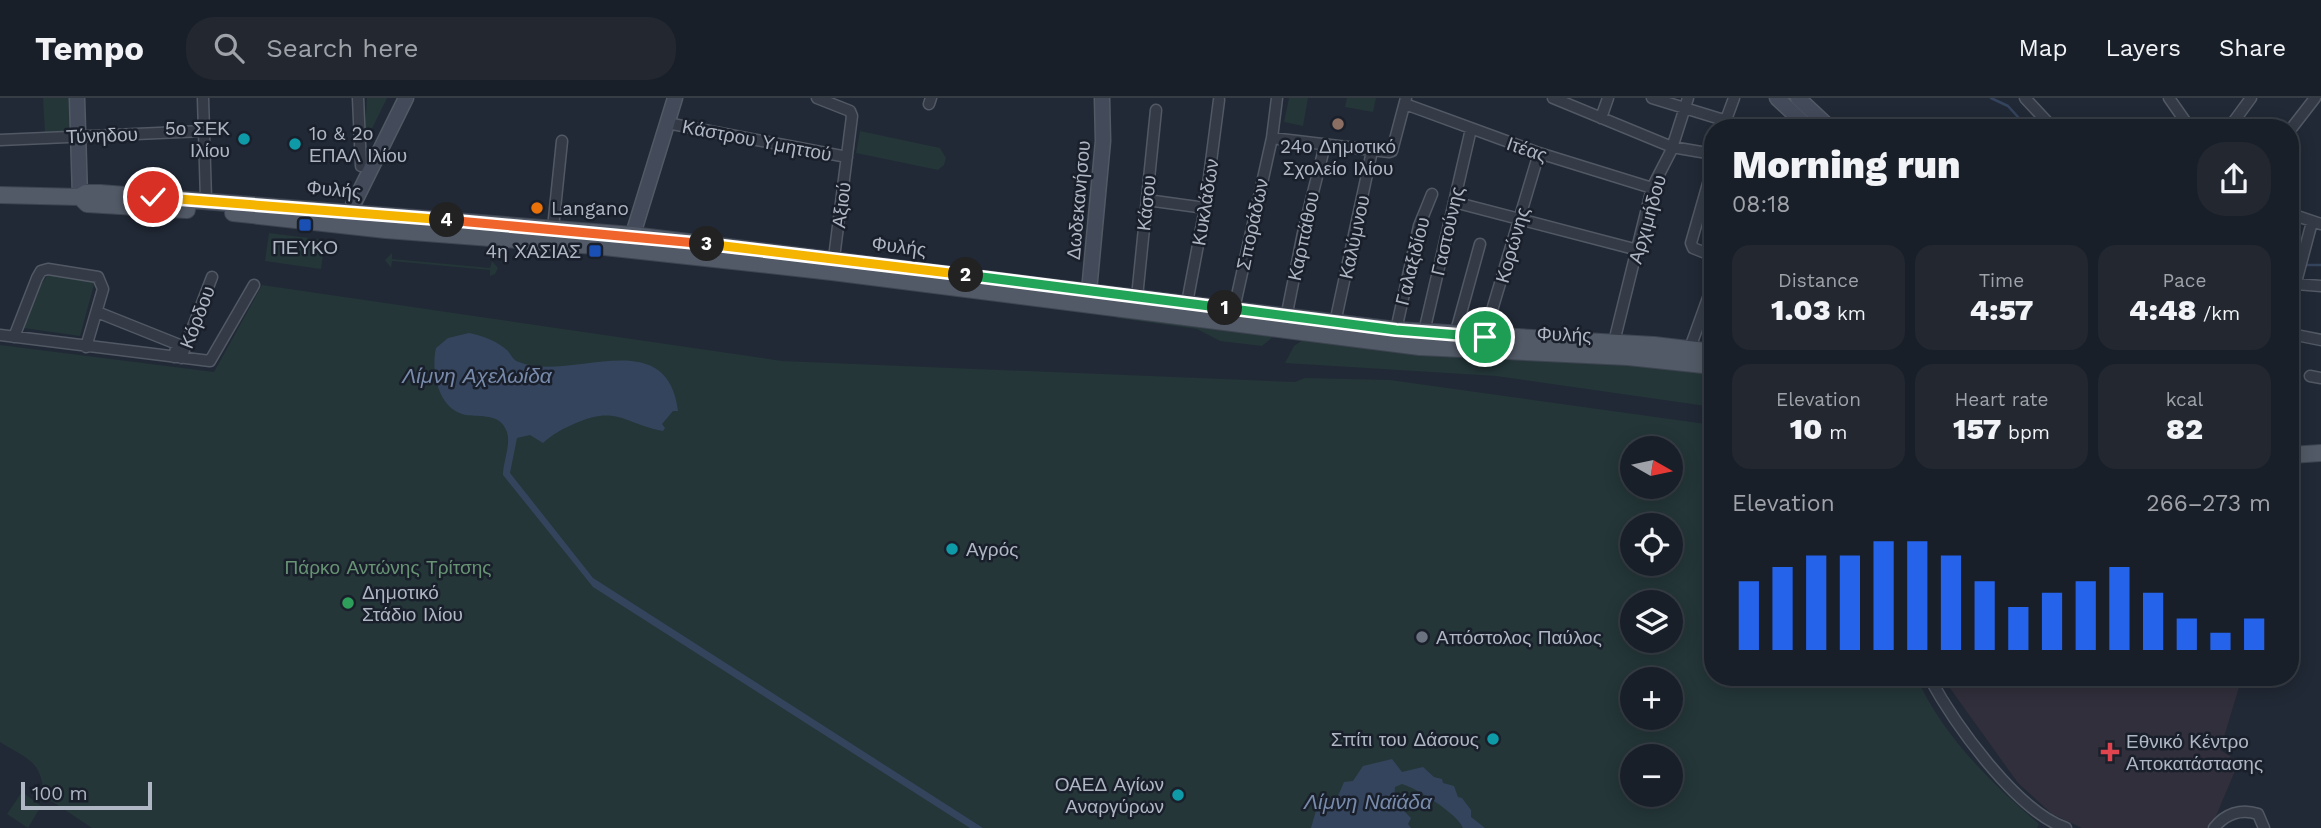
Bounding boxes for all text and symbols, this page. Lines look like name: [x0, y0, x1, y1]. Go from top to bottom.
search box: [186, 17, 676, 80]
text: Tempo: [35, 29, 144, 68]
icon: search: [210, 29, 248, 67]
text: Search here: [266, 33, 419, 63]
text: Map: [2019, 34, 2067, 62]
text: Layers: [2105, 34, 2181, 62]
text: Share: [2219, 34, 2286, 62]
street label: Κάστρου Υμηττού: [680, 115, 834, 166]
marker: 24ο Δημοτικό Σχολείο Ιλίου: [1330, 116, 1346, 132]
place label: 5ο ΣΕΚ Ιλίου: [165, 117, 230, 162]
place label: 1ο & 2ο ΕΠΑΛ Ιλίου: [309, 122, 407, 167]
street label: Τύνηδου: [66, 123, 138, 148]
marker: 5ο ΣΕΚ Ιλίου: [236, 131, 252, 147]
street label: Ιτέας: [1504, 132, 1550, 167]
place label: 24ο Δημοτικό Σχολείο Ιλίου: [1280, 135, 1396, 180]
marker: 1ο & 2ο ΕΠΑΛ Ιλίου: [287, 136, 303, 152]
street label: Δωδεκανήσου: [1062, 139, 1095, 261]
button: share: [2197, 142, 2271, 216]
text: Morning run: [1732, 143, 1961, 187]
street label: Κυκλάδων: [1187, 157, 1224, 247]
pin: [123, 167, 183, 227]
street label: Αρχιμήδου: [1624, 172, 1671, 266]
street label: Κάσου: [1132, 174, 1161, 232]
street label: Φυλής: [306, 176, 362, 203]
street label: Σποράδων: [1232, 176, 1273, 272]
icon: check: [134, 178, 172, 216]
street label: Αξιού: [827, 181, 856, 229]
street label: Γαστούνης: [1426, 184, 1469, 278]
street label: Καρπάθου: [1283, 189, 1324, 283]
text: 08:18: [1732, 191, 1790, 218]
street label: Καλύμνου: [1334, 193, 1375, 281]
place label: Langano: [551, 197, 629, 220]
marker: Langano: [529, 200, 545, 216]
pin: 4: [430, 202, 464, 238]
street label: Κορώνης: [1491, 205, 1534, 286]
text: 4: [440, 208, 453, 231]
street label: Γαλαξιδίου: [1390, 215, 1435, 308]
marker: ΠΕΥΚΟ: [297, 217, 313, 233]
pin: 3: [690, 226, 724, 262]
text: 3: [701, 232, 712, 255]
street label: Φυλής: [870, 232, 928, 261]
place label: ΠΕΥΚΟ: [272, 236, 338, 259]
place label: 4η ΧΑΣΙΑΣ: [486, 240, 581, 263]
marker: 4η ΧΑΣΙΑΣ: [587, 243, 603, 259]
pin: 2: [948, 258, 984, 292]
text: 2: [960, 263, 971, 286]
text: Distance: [1778, 269, 1859, 292]
text: Time: [1979, 269, 2024, 292]
text: Pace: [2163, 269, 2206, 292]
street label: Κόρδου: [175, 283, 220, 352]
pin: 1: [1208, 290, 1242, 326]
text: 1.03: [1771, 292, 1831, 327]
text: 4:57: [1970, 292, 2033, 327]
text: 4:48: [2129, 292, 2196, 327]
text: 1: [1220, 296, 1229, 319]
text: km: [1831, 302, 1866, 325]
text: /km: [2196, 302, 2240, 325]
pin: [1455, 307, 1515, 367]
icon: arrive: [1466, 318, 1504, 356]
street label: Φυλής: [1536, 322, 1592, 347]
water label: Λίμνη Αχελωίδα: [401, 363, 553, 388]
text: Elevation: [1776, 388, 1861, 411]
text: Heart rate: [1955, 388, 2048, 411]
text: kcal: [2166, 388, 2203, 411]
text: 10: [1790, 411, 1823, 446]
text: 157: [1953, 411, 2001, 446]
text: 82: [2166, 411, 2203, 446]
text: m: [1823, 421, 1847, 444]
text: bpm: [2001, 421, 2050, 444]
north arrow: [1620, 436, 1684, 499]
map controls: [1620, 436, 1683, 807]
text: Elevation: [1732, 490, 1835, 517]
text: 266–273 m: [2146, 490, 2271, 517]
button: locate: [1620, 513, 1683, 576]
place label: Αγρός: [966, 538, 1018, 561]
marker: Αγρός: [944, 541, 960, 557]
park label: Πάρκο Αντώνης Τρίτσης: [285, 556, 491, 579]
place label: Δημοτικό Στάδιο Ιλίου: [362, 581, 463, 626]
button: layers: [1620, 590, 1683, 653]
marker: Δημοτικό Στάδιο Ιλίου: [340, 595, 356, 611]
place label: Απόστολος Παύλος: [1436, 626, 1602, 649]
marker: Απόστολος Παύλος: [1414, 629, 1430, 645]
button: +: [1620, 667, 1683, 730]
place label: Σπίτι του Δάσους: [1331, 728, 1479, 751]
place label: Εθνικό Κέντρο Αποκατάστασης: [2126, 730, 2263, 775]
marker: Σπίτι του Δάσους: [1485, 731, 1501, 747]
marker: Εθνικό Κέντρο Αποκατάστασης: [2100, 742, 2120, 762]
button: −: [1620, 744, 1683, 807]
place label: ΟΑΕΔ Αγίων Αναργύρων: [1055, 773, 1164, 818]
scale bar: [21, 779, 152, 811]
text: 100 m: [32, 782, 88, 805]
marker: ΟΑΕΔ Αγίων Αναργύρων: [1170, 787, 1186, 803]
water label: Λίμνη Ναϊάδα: [1303, 789, 1433, 814]

